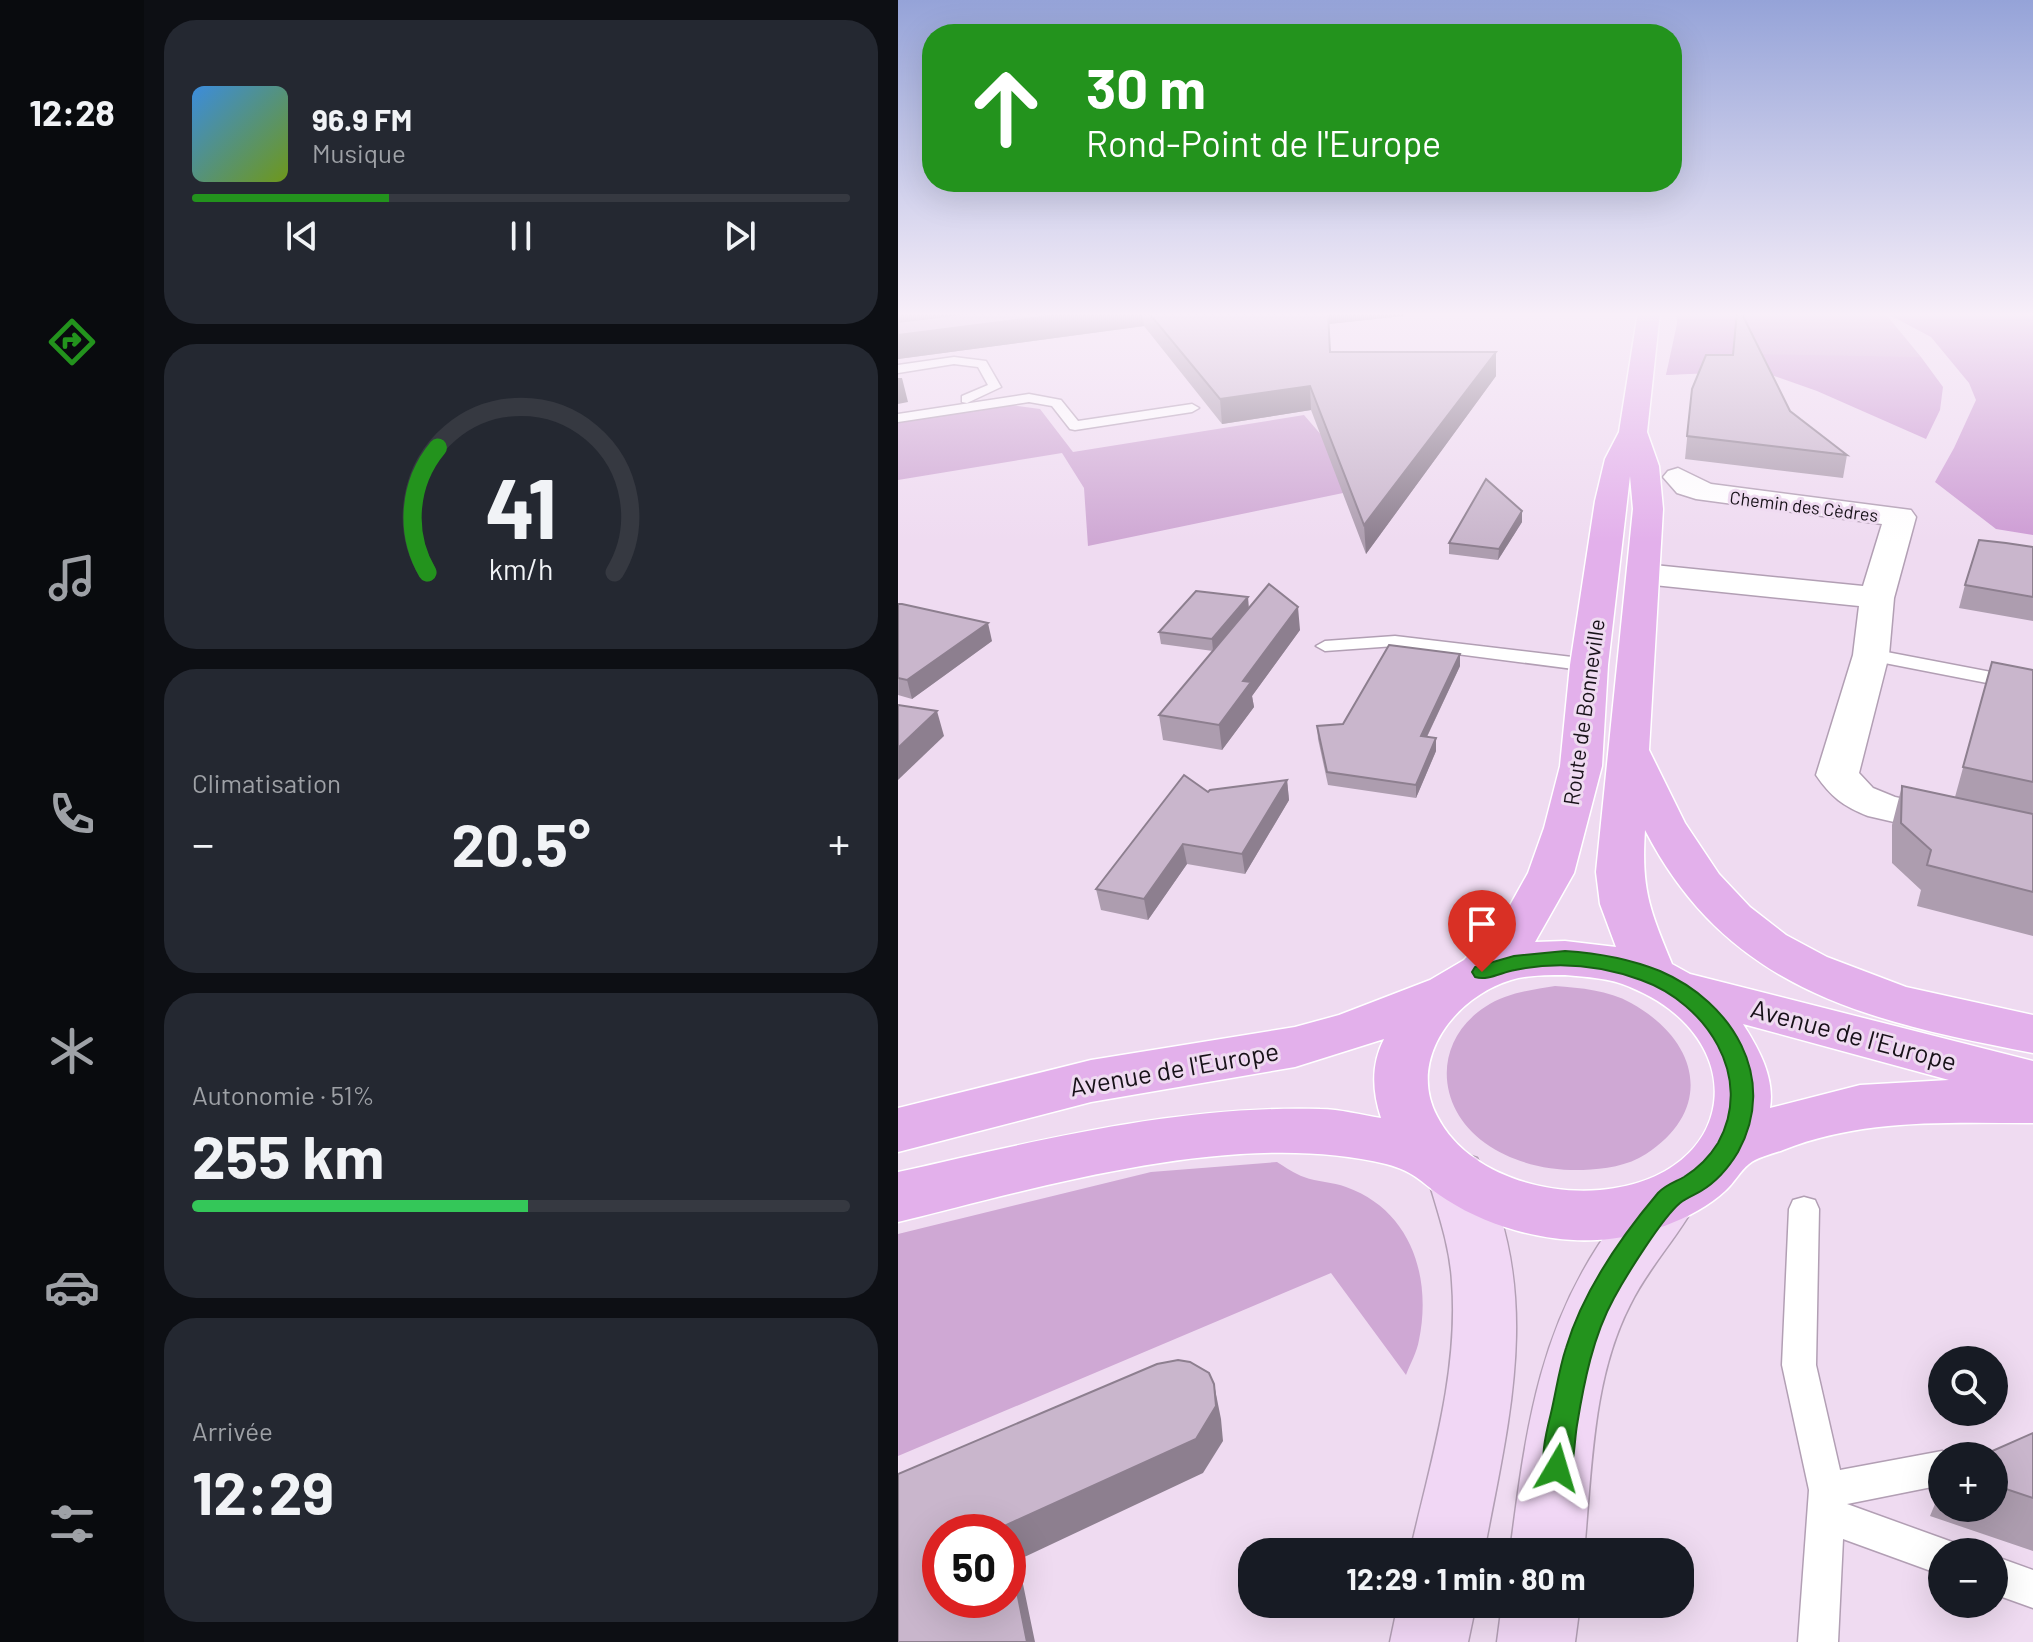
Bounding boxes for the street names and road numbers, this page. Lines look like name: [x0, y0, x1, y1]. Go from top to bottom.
street label: Chemin des Cèdres: [1729, 486, 1879, 526]
street label: Route de Bonneville: [1557, 617, 1609, 807]
street label: Avenue de l'Europe: [1748, 992, 1960, 1076]
street label: Avenue de l'Europe: [1067, 1034, 1281, 1102]

